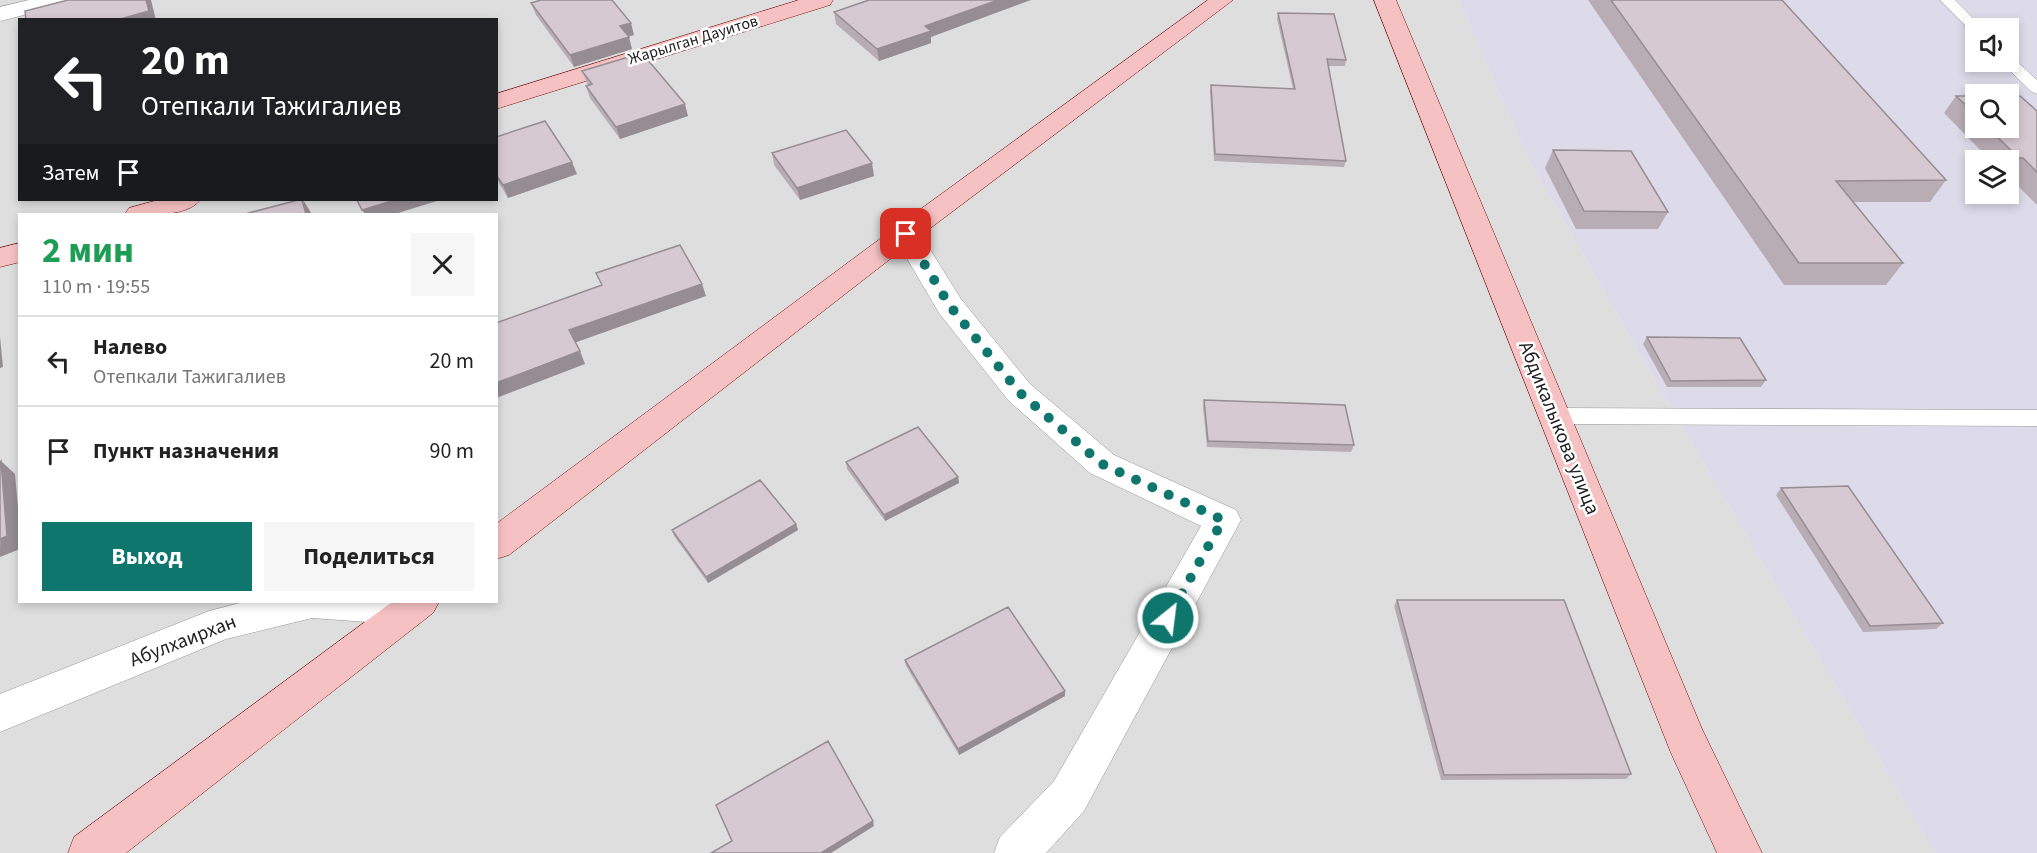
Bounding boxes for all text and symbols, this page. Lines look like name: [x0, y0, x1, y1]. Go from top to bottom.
street label: Жарылган Дауитов: [625, 10, 761, 70]
map controls: [1965, 18, 2019, 204]
button: sound: [1965, 18, 2019, 72]
text: 20 m: [141, 31, 230, 91]
icon: left: [42, 42, 120, 120]
button: search: [1965, 84, 2019, 138]
text: Отепкали Тажигалиев: [141, 87, 401, 126]
button: layers: [1965, 150, 2019, 204]
icon: arrive: [112, 156, 145, 189]
text: Затем: [42, 157, 100, 189]
pin: [880, 208, 931, 259]
icon: arrive: [889, 217, 922, 250]
text: 2 мин: [42, 225, 134, 276]
button: close: [411, 233, 474, 296]
text: 110 m · 19:55: [42, 273, 150, 301]
text: Налево: [93, 331, 167, 363]
street label: Абдикалыкова улица: [1511, 337, 1607, 519]
icon: left: [42, 345, 75, 378]
text: 20 m: [429, 345, 474, 377]
text: Отепкали Тажигалиев: [93, 363, 286, 391]
icon: arrive: [42, 435, 75, 468]
text: Пункт назначения: [93, 435, 279, 467]
text: 90 m: [429, 435, 474, 467]
button: Выход: [42, 522, 252, 591]
button: Поделиться: [264, 522, 474, 591]
position arrow: [1136, 586, 1200, 650]
street label: Абулхаирхан: [126, 608, 240, 674]

